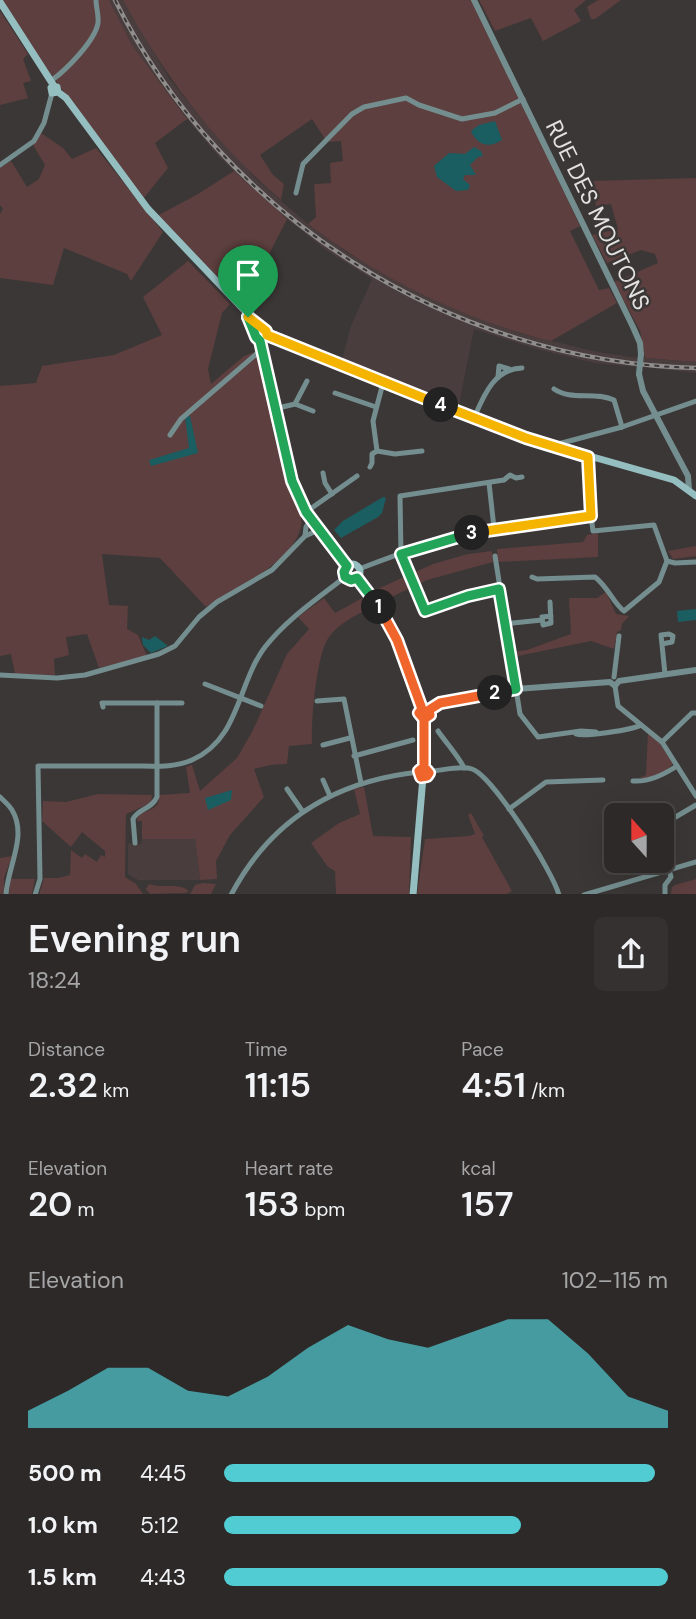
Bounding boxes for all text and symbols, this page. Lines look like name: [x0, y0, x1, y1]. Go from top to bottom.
street label: RUE DES MOUTONS: [539, 115, 657, 315]
pin: [218, 245, 278, 317]
icon: arrive: [229, 256, 267, 294]
pin: 4: [424, 388, 458, 422]
text: 4: [434, 392, 447, 417]
pin: 3: [454, 516, 490, 550]
text: 3: [466, 520, 477, 545]
pin: 1: [362, 590, 396, 624]
text: 1: [375, 594, 382, 619]
pin: 2: [477, 676, 512, 710]
text: 2: [489, 680, 500, 705]
north arrow: [604, 803, 674, 873]
map controls: [604, 803, 674, 873]
text: Evening run: [28, 914, 241, 964]
button: share: [594, 917, 668, 991]
text: 18:24: [28, 965, 81, 995]
text: Distance: [28, 1037, 105, 1062]
text: Time: [245, 1037, 288, 1062]
text: Pace: [461, 1037, 504, 1062]
text: 2.32: [28, 1062, 98, 1108]
text: 11:15: [245, 1062, 311, 1108]
text: 4:51: [461, 1062, 526, 1108]
text: km: [98, 1078, 129, 1103]
text: /km: [526, 1078, 565, 1103]
text: Elevation: [28, 1156, 107, 1181]
text: Heart rate: [245, 1156, 333, 1181]
text: kcal: [461, 1156, 496, 1181]
text: 20: [28, 1181, 72, 1227]
text: 153: [245, 1181, 299, 1227]
text: 157: [461, 1181, 514, 1227]
text: m: [72, 1197, 94, 1222]
text: bpm: [299, 1197, 345, 1222]
text: Elevation: [28, 1265, 124, 1295]
text: 102–115 m: [562, 1265, 668, 1295]
text: 500 m: [28, 1458, 102, 1488]
text: 4:45: [140, 1458, 187, 1488]
text: 1.0 km: [28, 1510, 98, 1540]
text: 5:12: [140, 1510, 179, 1540]
text: 1.5 km: [28, 1562, 97, 1592]
text: 4:43: [140, 1562, 186, 1592]

